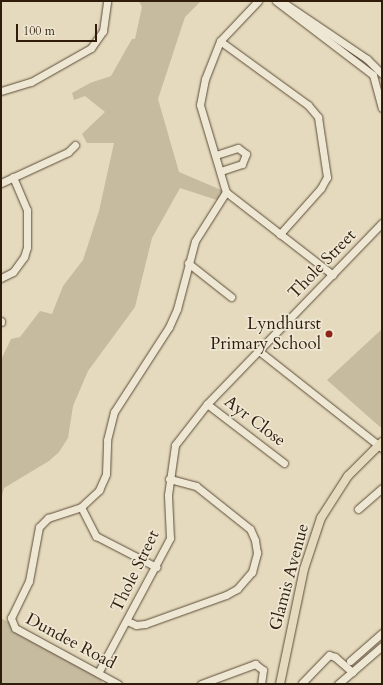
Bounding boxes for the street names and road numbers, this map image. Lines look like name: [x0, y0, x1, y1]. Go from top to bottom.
street label: Thole Street: [284, 225, 360, 303]
street label: Ayr Close: [220, 391, 290, 451]
street label: Glamis Avenue: [265, 521, 313, 633]
street label: Thole Street: [106, 527, 164, 615]
street label: Dundee Road: [22, 609, 120, 673]

